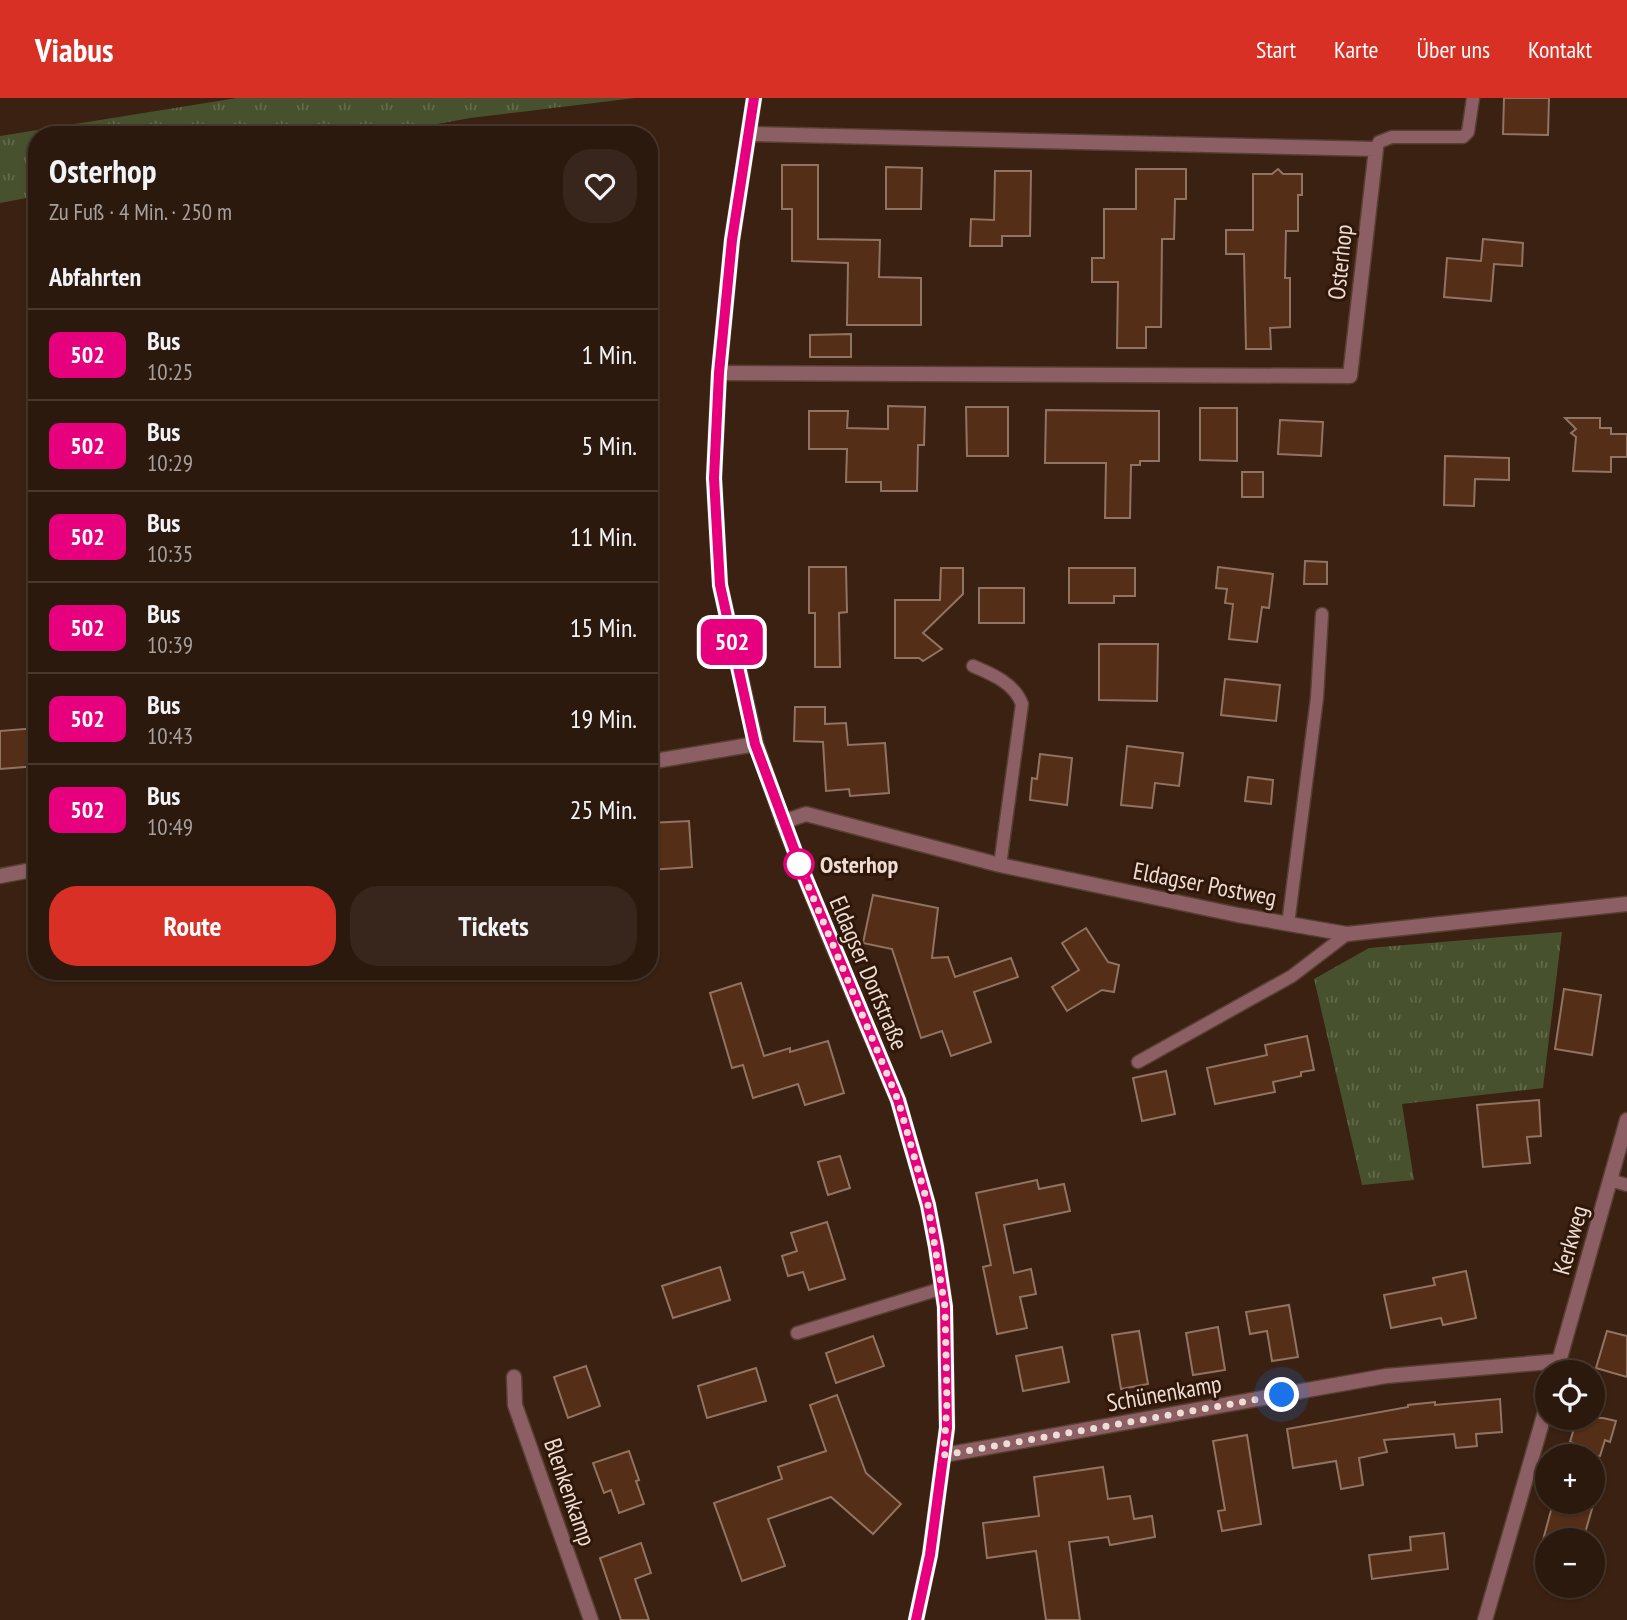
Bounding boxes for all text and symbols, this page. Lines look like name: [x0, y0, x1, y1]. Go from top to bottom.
text: Viabus: [35, 28, 114, 71]
text: Start: [1256, 34, 1296, 65]
text: Karte: [1334, 34, 1379, 65]
text: Über uns: [1417, 34, 1490, 65]
text: Kontakt: [1528, 34, 1592, 65]
text: Osterhop: [49, 149, 156, 192]
button: heart: [563, 149, 637, 223]
text: Zu Fuß · 4 Min. · 250 m: [49, 197, 232, 226]
street label: Osterhop: [1321, 223, 1359, 301]
text: Abfahrten: [49, 260, 141, 293]
text: Bus: [147, 324, 180, 357]
text: 1 Min.: [582, 338, 637, 371]
text: 502: [70, 339, 105, 370]
text: 10:25: [147, 357, 193, 386]
text: Bus: [147, 415, 180, 448]
text: 5 Min.: [582, 429, 637, 462]
text: 502: [70, 430, 105, 461]
text: 10:29: [147, 448, 193, 477]
text: Bus: [147, 506, 180, 539]
text: 11 Min.: [570, 520, 637, 553]
text: 502: [70, 521, 105, 552]
text: 10:35: [147, 539, 193, 568]
text: Bus: [147, 597, 180, 630]
text: 15 Min.: [570, 611, 637, 644]
text: 502: [70, 612, 105, 643]
line badge: 502: [692, 619, 772, 665]
text: 502: [715, 626, 749, 657]
text: 10:39: [147, 630, 193, 659]
text: Bus: [147, 688, 180, 721]
text: 19 Min.: [570, 702, 637, 735]
text: 502: [70, 703, 105, 734]
text: 10:43: [147, 721, 193, 750]
text: Bus: [147, 779, 180, 812]
text: 25 Min.: [570, 793, 637, 826]
text: 502: [70, 794, 105, 825]
text: 10:49: [147, 812, 193, 841]
marker: Osterhop: [784, 849, 814, 879]
place label: Osterhop: [820, 849, 898, 880]
street label: Eldagser Postweg: [1131, 855, 1279, 913]
button: Route: [49, 886, 336, 966]
button: Tickets: [350, 886, 637, 966]
street label: Eldagser Dorfstraße: [823, 891, 915, 1055]
street label: Kerkweg: [1545, 1202, 1595, 1278]
map controls: [1535, 1360, 1605, 1598]
button: locate: [1535, 1360, 1605, 1430]
street label: Schünenkamp: [1104, 1368, 1224, 1418]
your location: [1264, 1377, 1299, 1412]
street label: Blenkenkamp: [537, 1434, 603, 1550]
button: +: [1535, 1444, 1605, 1514]
button: −: [1535, 1528, 1605, 1598]

